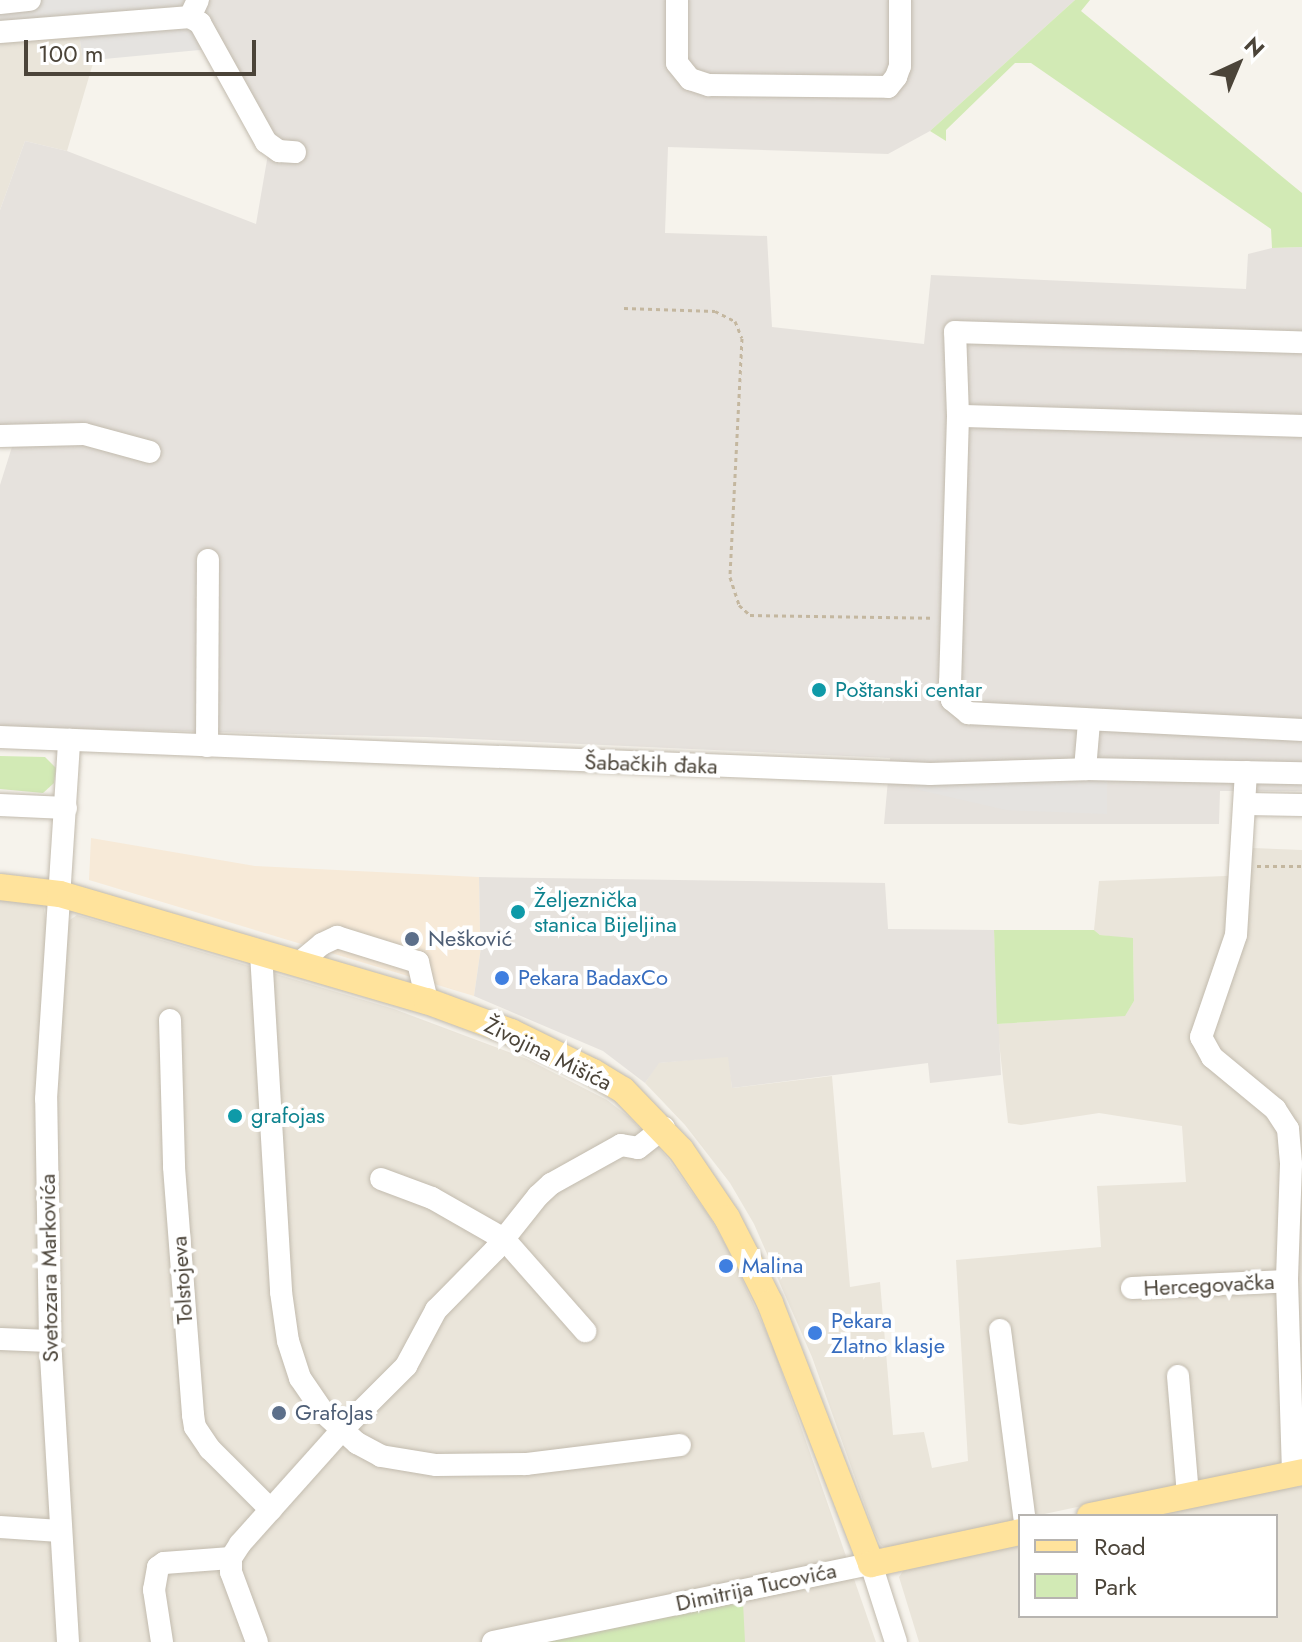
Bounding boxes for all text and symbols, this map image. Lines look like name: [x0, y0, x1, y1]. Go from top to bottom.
scale bar: [28, 24, 260, 74]
north arrow: [1198, 24, 1278, 104]
text: N: [1237, 29, 1272, 64]
text: 100 m: [38, 36, 104, 71]
place label: Poštanski centar: [835, 677, 982, 703]
marker: Poštanski centar: [810, 681, 828, 699]
street label: Šabačkih đaka: [584, 748, 718, 780]
place label: Željeznička stanica Bijeljina: [534, 886, 677, 938]
marker: Željeznička stanica Bijeljina: [509, 903, 527, 921]
place label: Nešković: [428, 926, 512, 952]
marker: Nešković: [403, 930, 421, 948]
place label: Pekara BadaxCo: [518, 965, 668, 991]
marker: Pekara BadaxCo: [493, 969, 511, 987]
street label: Živojina Mišića: [480, 1012, 616, 1096]
place label: grafojas: [251, 1103, 325, 1129]
marker: grafojas: [226, 1107, 244, 1125]
street label: Svetozara Markovića: [34, 1173, 64, 1363]
street label: Tolstojeva: [166, 1235, 198, 1325]
place label: Malina: [742, 1253, 803, 1279]
marker: Malina: [717, 1257, 735, 1275]
street label: Hercegovačka: [1143, 1268, 1275, 1302]
place label: Pekara Zlatno klasje: [831, 1307, 945, 1358]
marker: Pekara Zlatno klasje: [806, 1324, 824, 1342]
place label: GrafoJas: [295, 1400, 373, 1426]
marker: GrafoJas: [270, 1404, 288, 1422]
legend: [1018, 1514, 1278, 1618]
text: Road: [1094, 1529, 1146, 1564]
street label: Dimitrija Tucovića: [673, 1557, 839, 1617]
text: Park: [1094, 1569, 1137, 1604]

